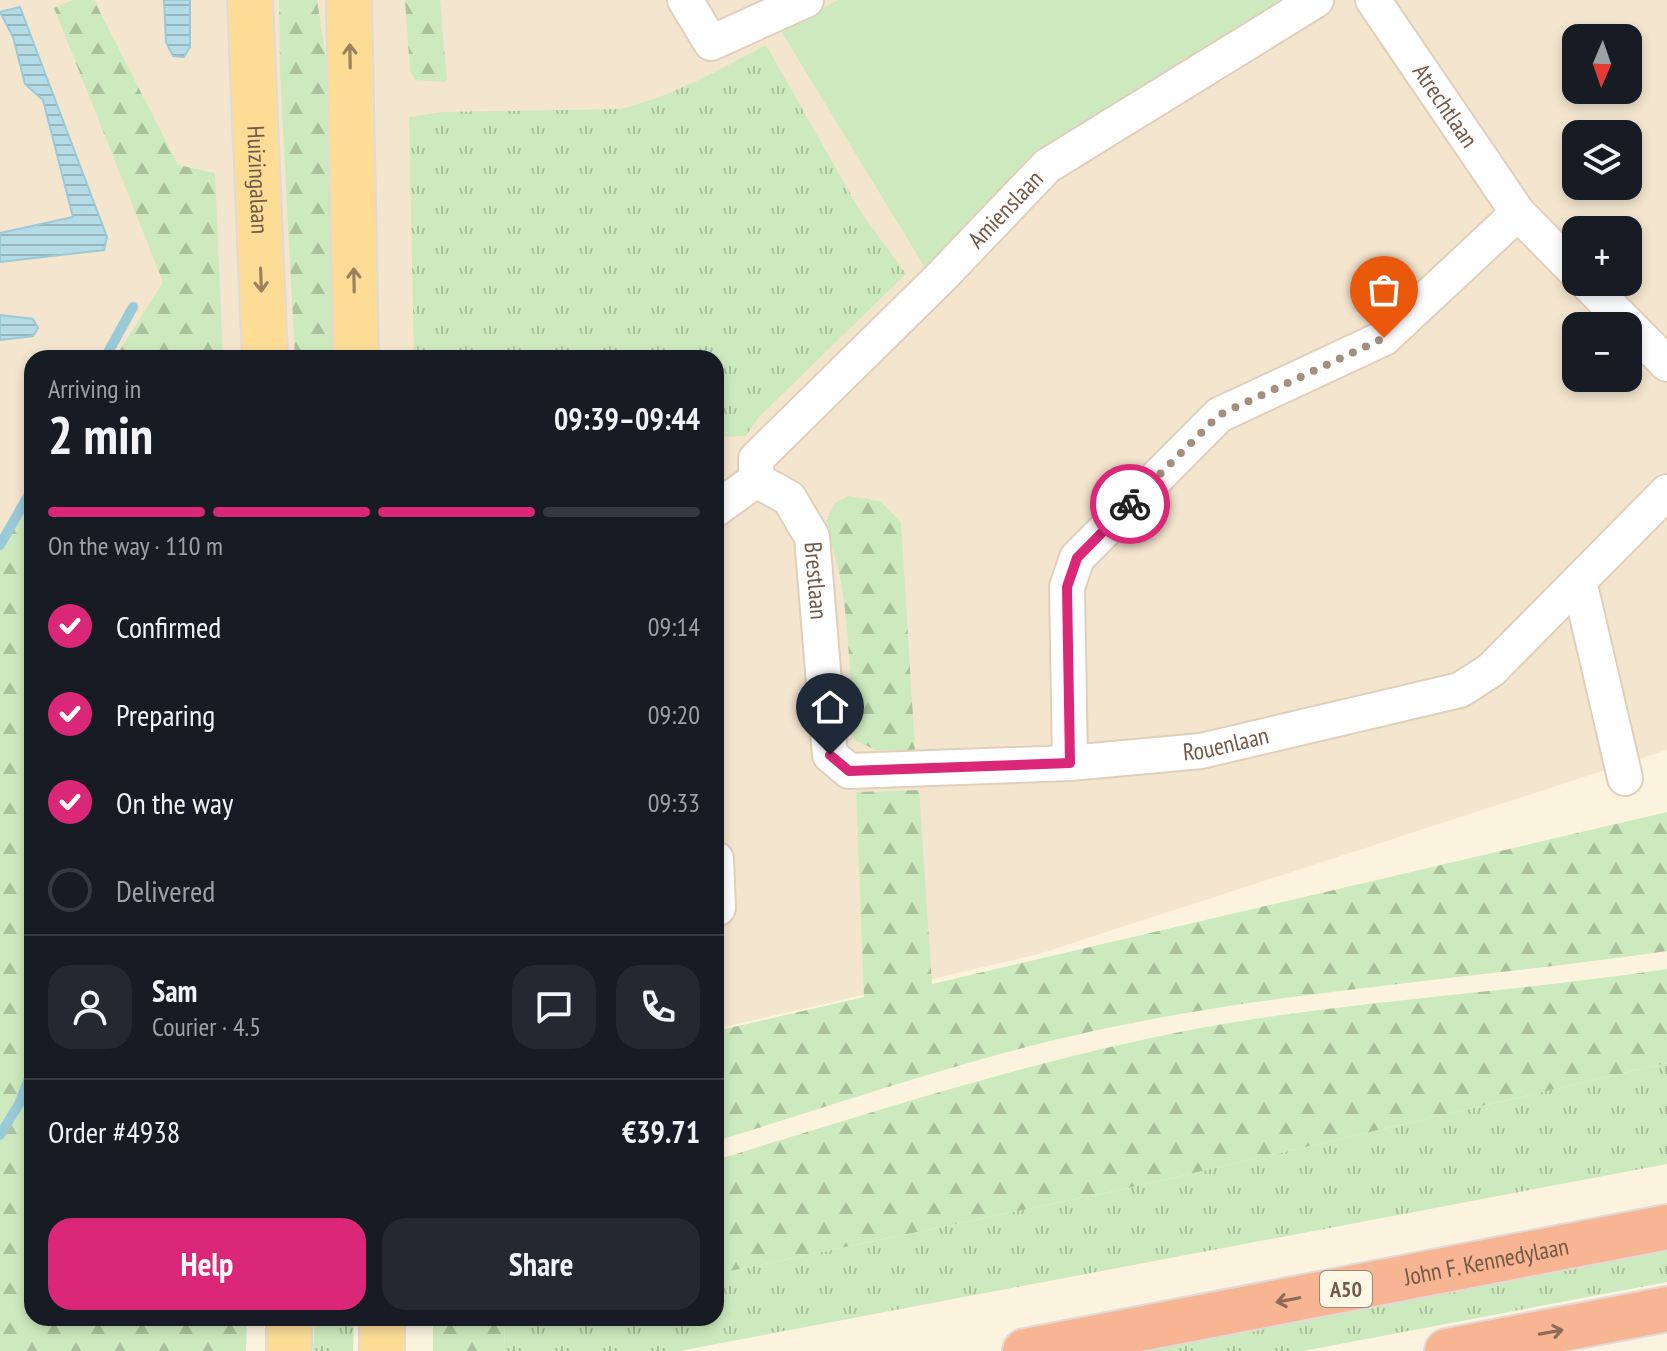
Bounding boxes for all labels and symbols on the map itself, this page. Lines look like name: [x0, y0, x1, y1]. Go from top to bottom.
north arrow: [1562, 24, 1642, 104]
one-way arrow: [342, 43, 358, 70]
street label: Atrechtlaan: [1406, 58, 1485, 154]
street label: Huizingalaan: [240, 125, 276, 235]
street label: Amienslaan: [961, 164, 1050, 255]
pin: [1350, 256, 1418, 338]
one-way arrow: [254, 266, 269, 293]
one-way arrow: [347, 267, 362, 294]
courier: [1090, 464, 1170, 544]
street label: Brestlaan: [797, 540, 835, 621]
pin: [796, 673, 864, 755]
street label: Rouenlaan: [1181, 720, 1272, 768]
street label: John F. Kennedylaan: [1401, 1230, 1571, 1293]
road number: A50: [1320, 1271, 1372, 1307]
one-way arrow: [1276, 1293, 1301, 1308]
one-way arrow: [1538, 1324, 1563, 1339]

